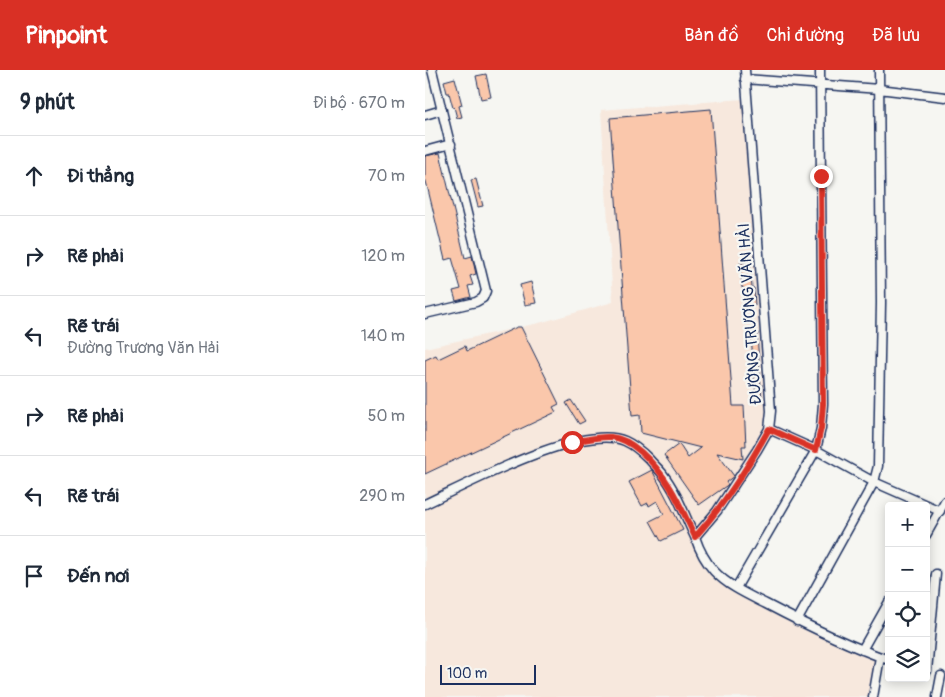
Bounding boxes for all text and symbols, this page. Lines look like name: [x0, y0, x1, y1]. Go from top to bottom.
text: Pinpoint: [25, 21, 107, 50]
text: Bản đồ: [684, 24, 739, 47]
text: Chỉ đường: [767, 24, 844, 47]
text: Đã lưu: [872, 24, 920, 47]
text: 9 phút: [20, 89, 74, 116]
text: Đi bộ · 670 m: [313, 93, 405, 113]
icon: ahead: [20, 162, 48, 190]
text: Đi thẳng: [67, 164, 134, 188]
route end: [810, 165, 833, 188]
text: 70 m: [368, 166, 405, 186]
street label: ĐƯỜNG TRƯƠNG VĂN HẢI: [734, 222, 766, 406]
icon: right: [20, 242, 48, 270]
text: Rẽ phải: [67, 244, 123, 268]
text: 120 m: [361, 246, 405, 266]
text: Rẽ trái: [67, 314, 119, 338]
icon: left: [20, 322, 48, 350]
text: 140 m: [361, 326, 405, 346]
text: Đường Trương Văn Hải: [67, 338, 219, 358]
icon: right: [20, 402, 48, 430]
text: Rẽ phải: [67, 404, 123, 428]
text: 50 m: [368, 406, 405, 426]
route start: [561, 431, 584, 454]
icon: left: [20, 482, 48, 510]
text: Rẽ trái: [67, 484, 119, 508]
text: 290 m: [359, 486, 405, 506]
map controls: [885, 502, 930, 682]
button: +: [885, 502, 930, 547]
button: −: [885, 547, 930, 592]
icon: arrive: [20, 562, 48, 590]
text: Đến nơi: [67, 564, 129, 588]
button: locate: [885, 592, 930, 637]
button: layers: [885, 637, 930, 682]
scale bar: [440, 662, 536, 685]
text: 100 m: [447, 665, 487, 682]

